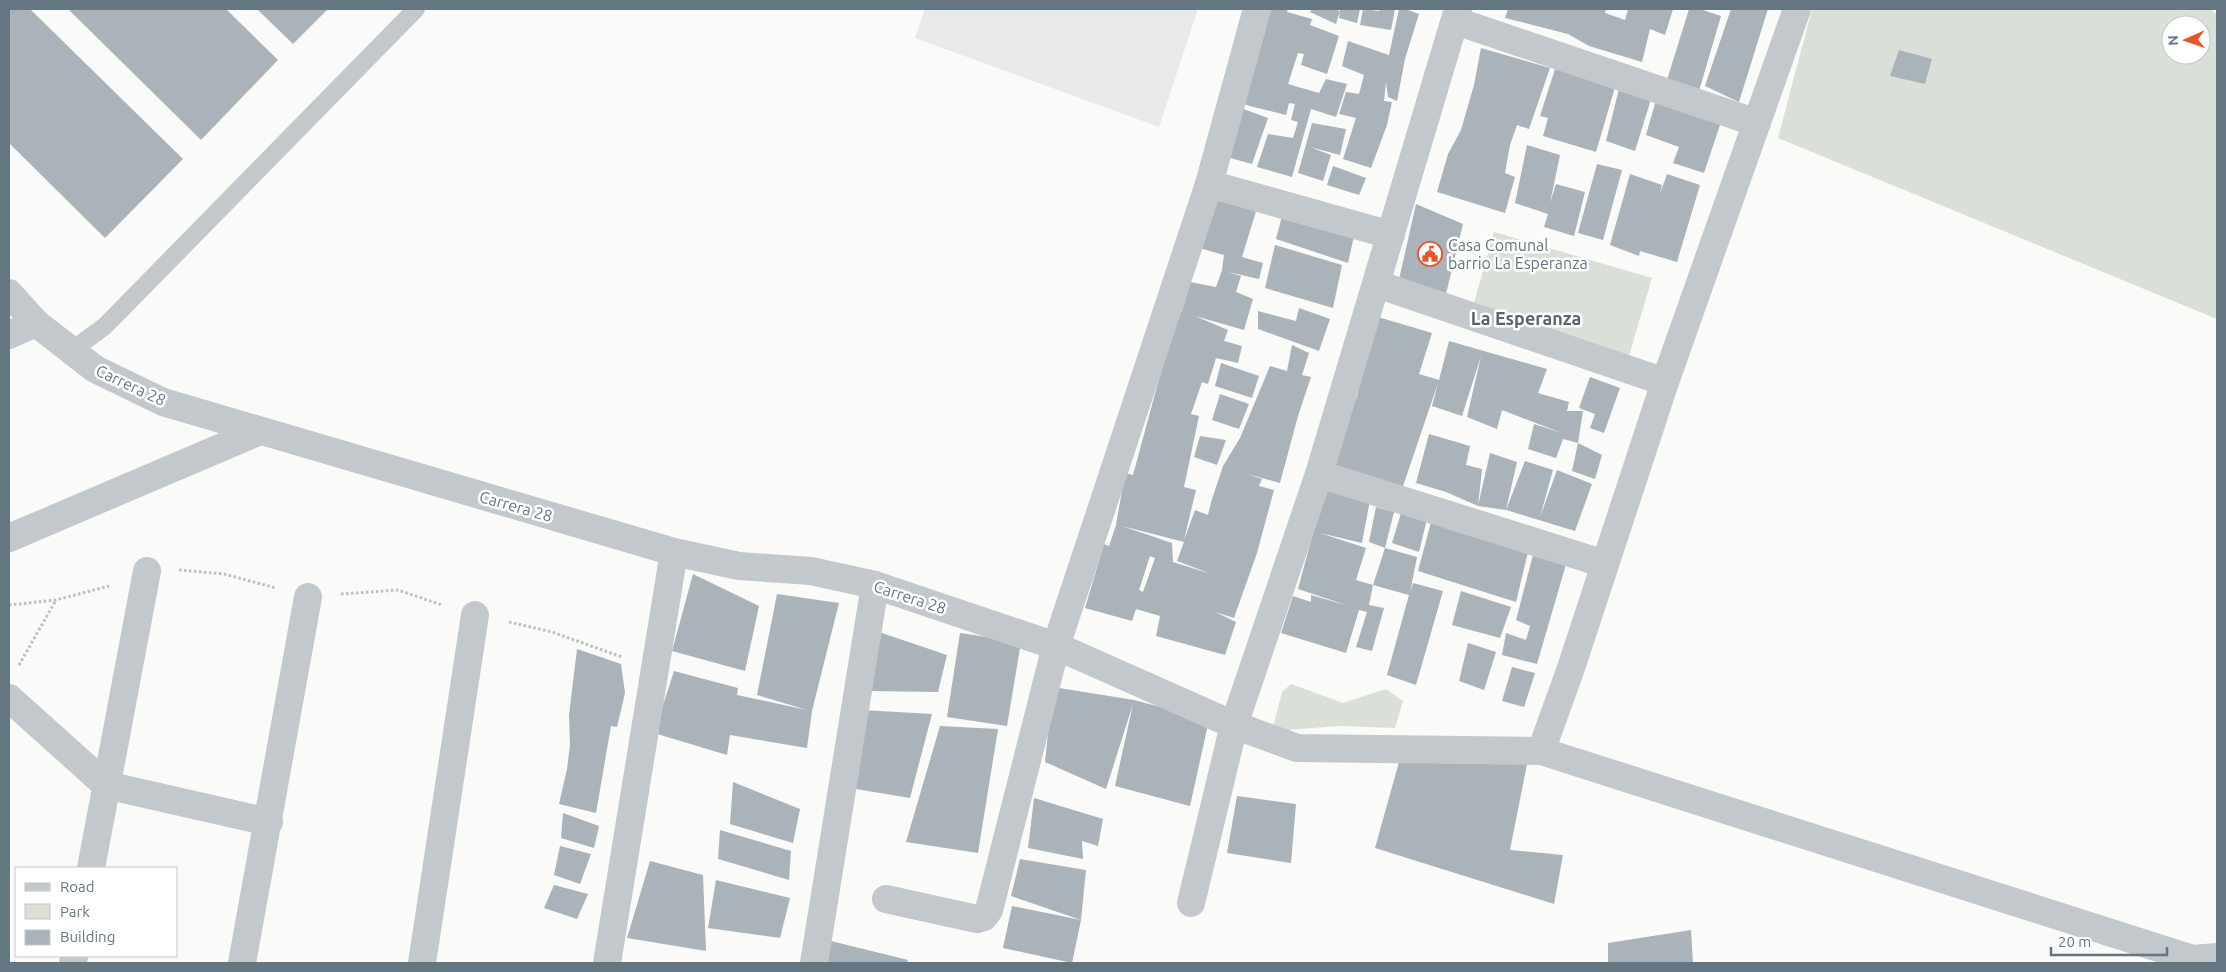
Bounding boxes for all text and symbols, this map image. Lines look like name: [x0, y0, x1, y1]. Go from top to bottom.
north arrow: [2161, 15, 2211, 65]
text: N: [2165, 35, 2181, 46]
place label: Casa Comunal barrio La Esperanza: [1448, 236, 1588, 272]
public building icon: Casa Comunal barrio La Esperanza: [1417, 241, 1443, 267]
district label: La Esperanza: [1471, 308, 1581, 328]
street label: Carrera 28: [93, 361, 169, 409]
street label: Carrera 28: [477, 487, 555, 525]
street label: Carrera 28: [872, 577, 948, 617]
legend: [15, 867, 178, 957]
text: Road: [60, 878, 95, 895]
text: Park: [60, 903, 90, 920]
scale bar: [2051, 924, 2167, 956]
text: Building: [60, 928, 115, 945]
text: 20 m: [2058, 933, 2091, 950]

